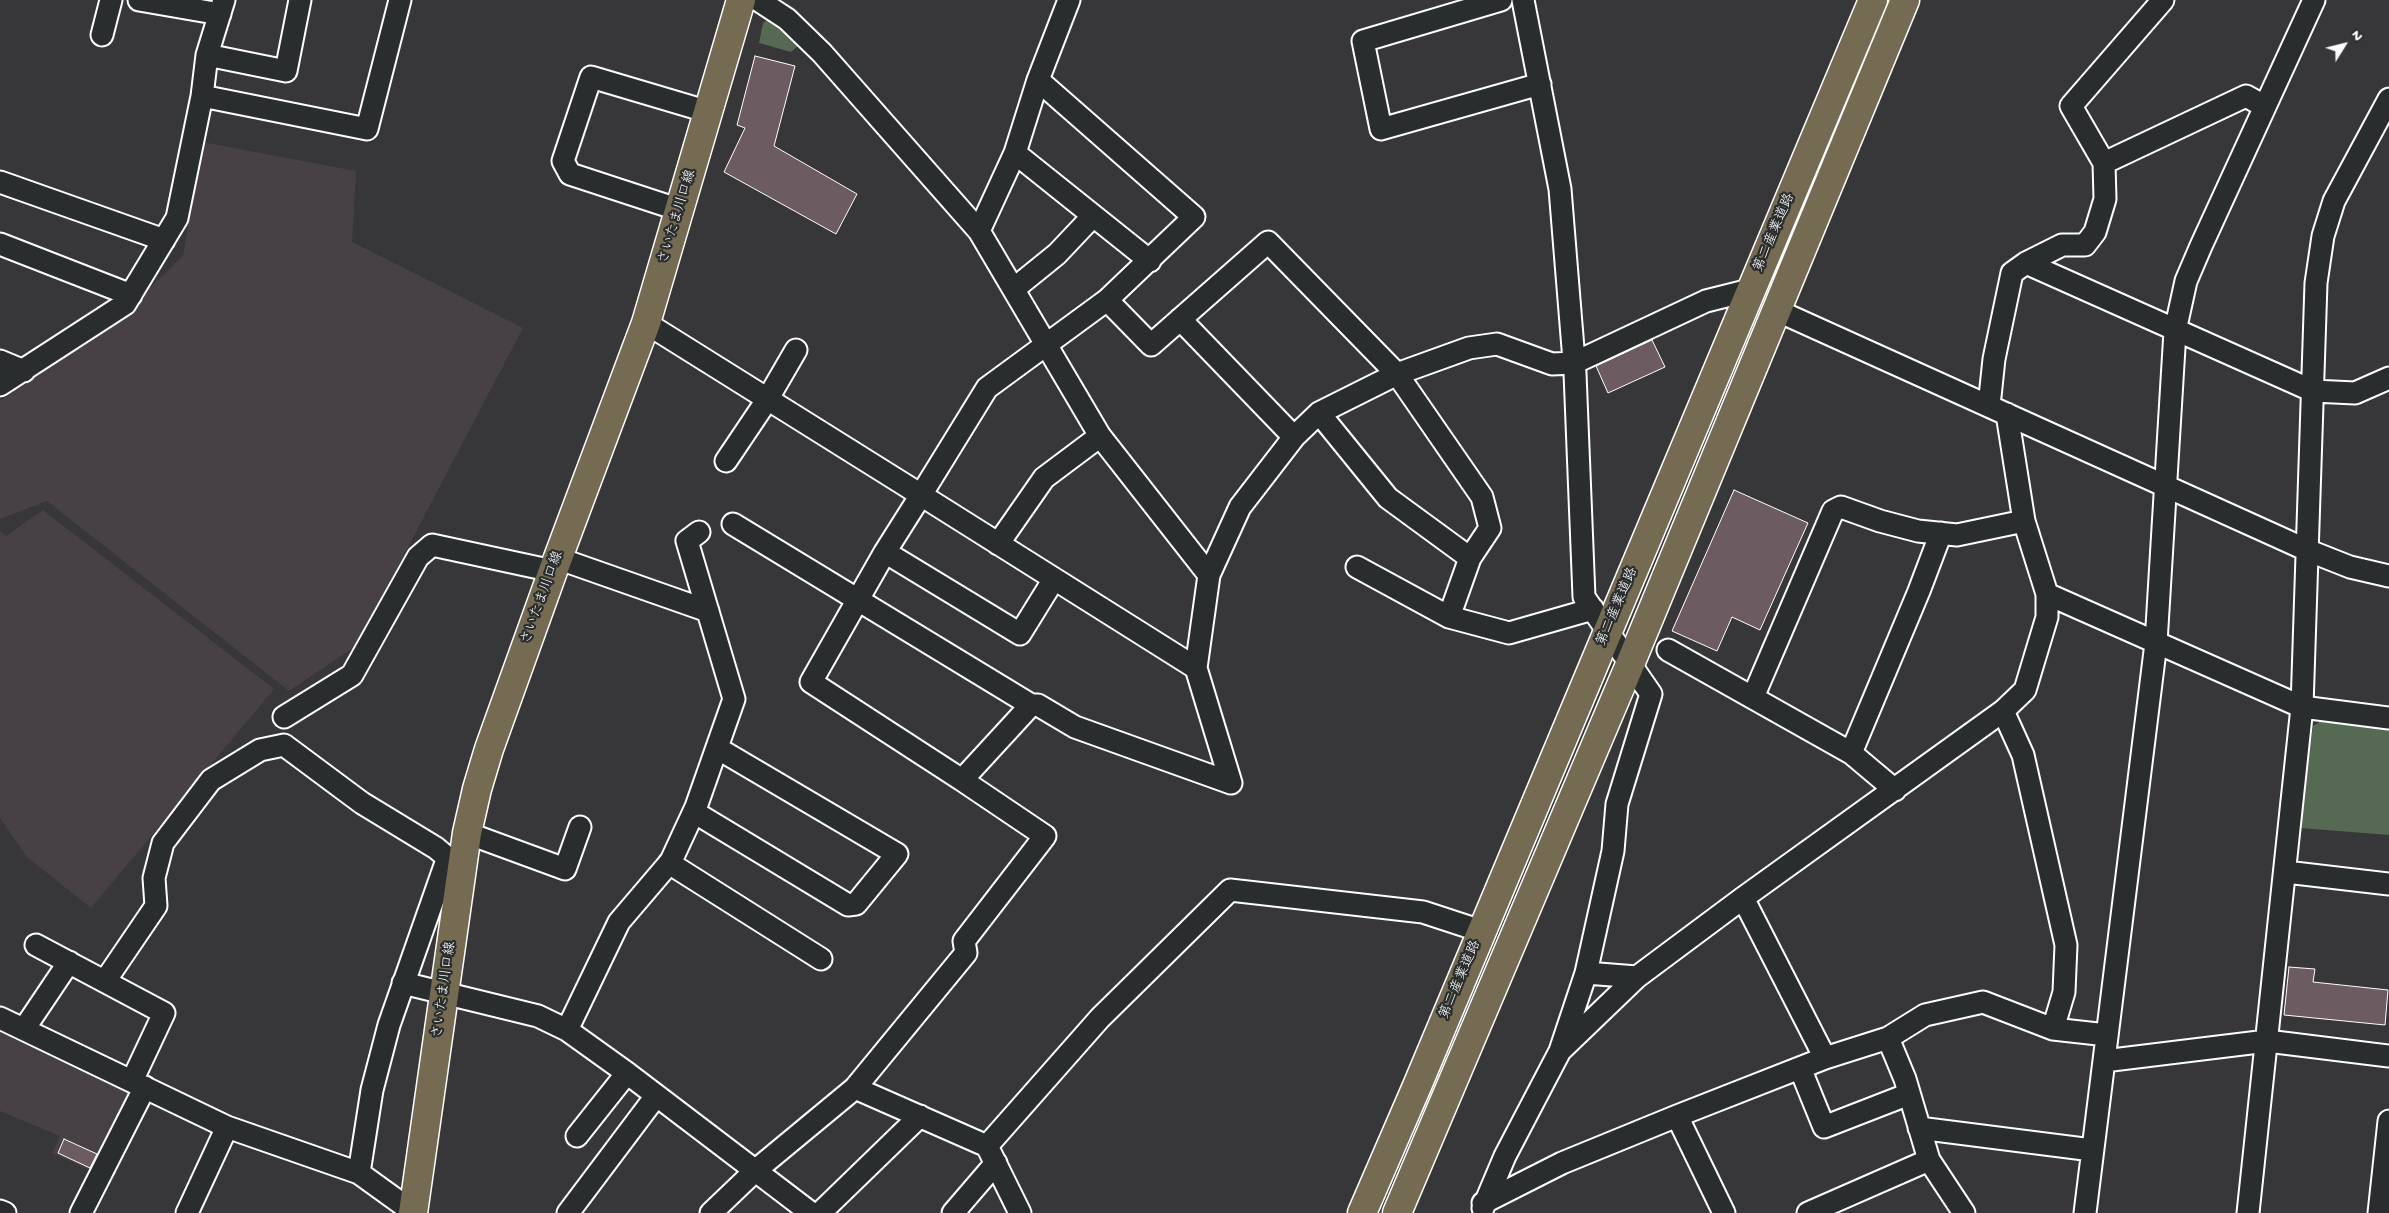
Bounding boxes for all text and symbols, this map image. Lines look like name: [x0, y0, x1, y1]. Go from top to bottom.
north arrow: [2319, 20, 2369, 70]
text: N: [2347, 27, 2366, 45]
street label: さいたま川口線: [656, 168, 700, 266]
street label: 第二産業道路: [1751, 191, 1799, 275]
street label: さいたま川口線: [518, 549, 568, 647]
street label: 第二産業道路: [1594, 565, 1642, 649]
street label: 第二産業道路: [1437, 938, 1485, 1022]
street label: さいたま川口線: [430, 940, 460, 1040]

